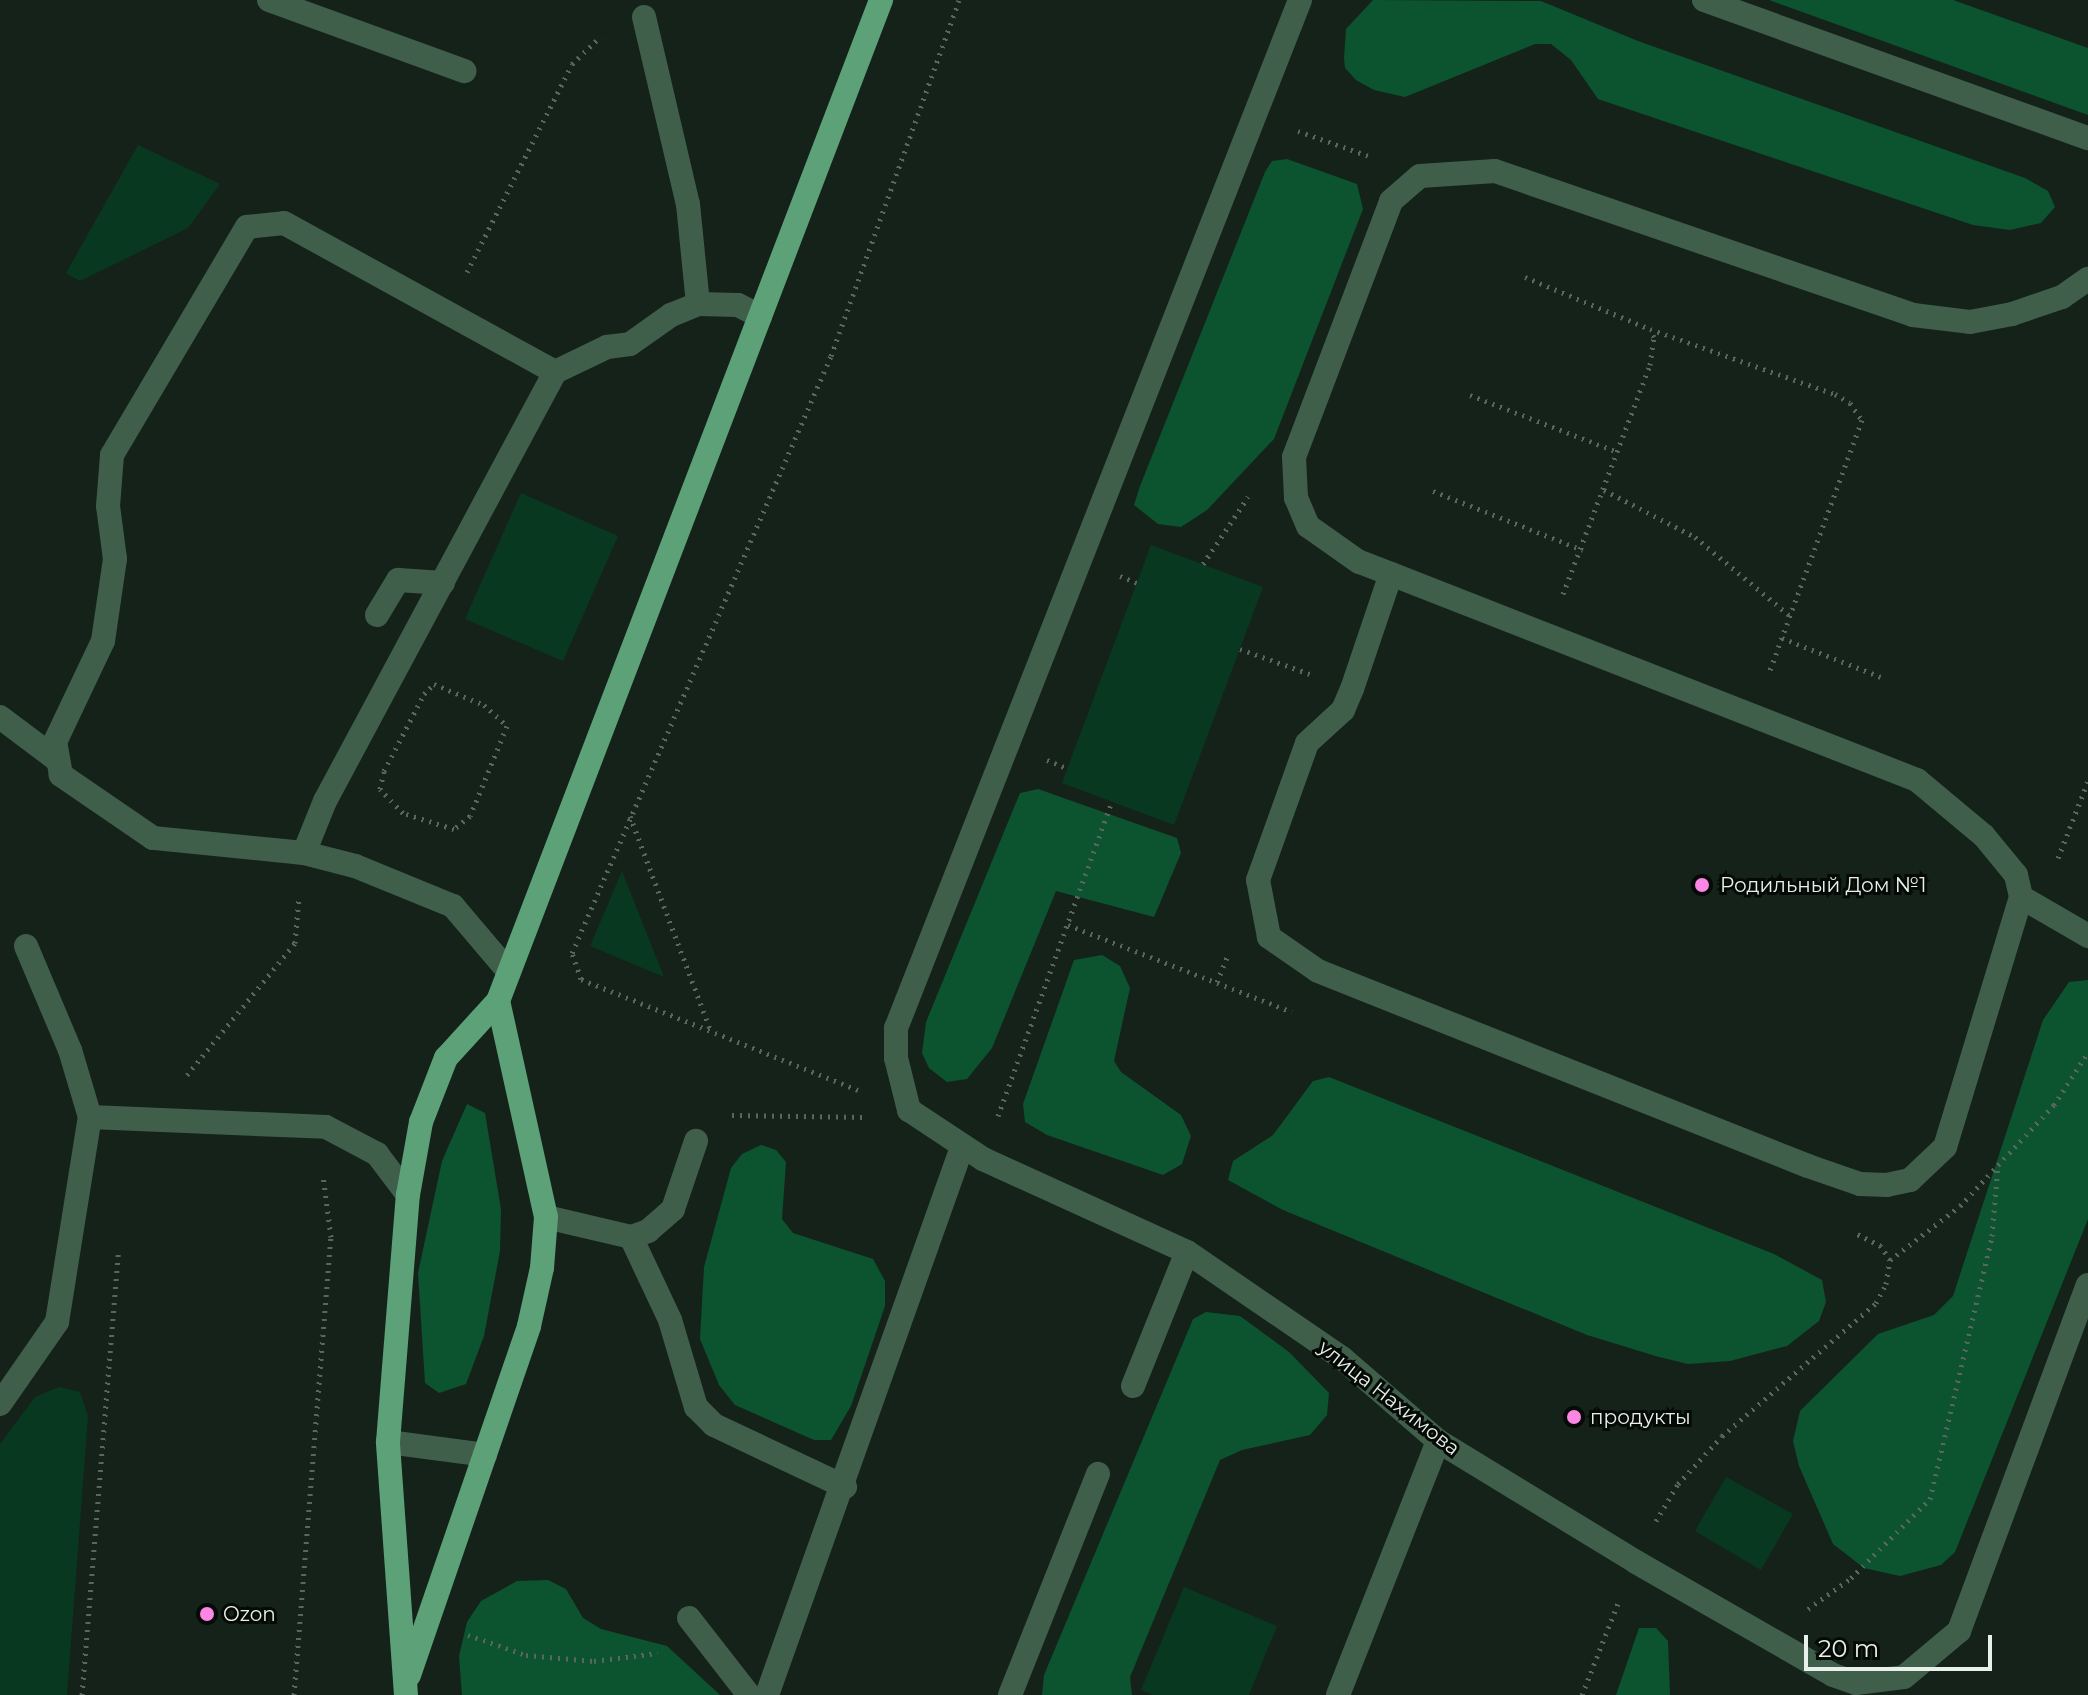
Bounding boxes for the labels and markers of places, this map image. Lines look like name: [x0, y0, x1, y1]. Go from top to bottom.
place label: Родильный Дом №1: [1720, 873, 1927, 897]
marker: Родильный Дом №1: [1691, 874, 1713, 896]
place label: продукты: [1590, 1405, 1691, 1429]
marker: продукты: [1565, 1408, 1583, 1426]
place label: Ozon: [223, 1602, 276, 1626]
marker: Ozon: [198, 1605, 216, 1623]

